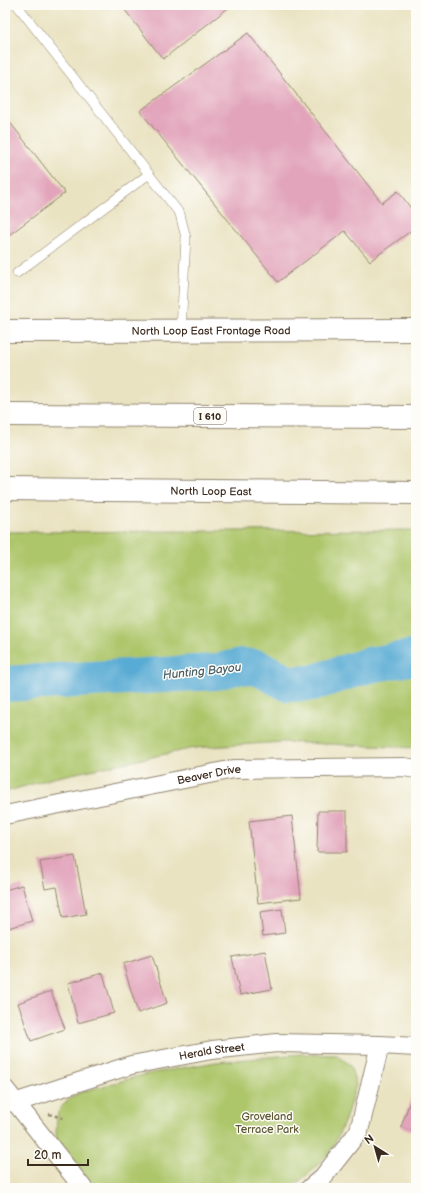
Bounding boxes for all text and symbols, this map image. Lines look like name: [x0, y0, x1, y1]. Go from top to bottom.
street label: North Loop East Frontage Road: [132, 324, 290, 338]
road number: I 610: [194, 408, 226, 424]
street label: North Loop East: [170, 485, 252, 498]
water label: Hunting Bayou: [162, 660, 242, 683]
street label: Beaver Drive: [176, 763, 241, 787]
street label: Herald Street: [178, 1040, 246, 1063]
park label: Groveland Terrace Park: [235, 1110, 299, 1136]
north arrow: [355, 1127, 395, 1167]
text: N: [362, 1132, 376, 1147]
scale bar: [28, 1141, 88, 1167]
text: 20 m: [34, 1148, 61, 1163]

